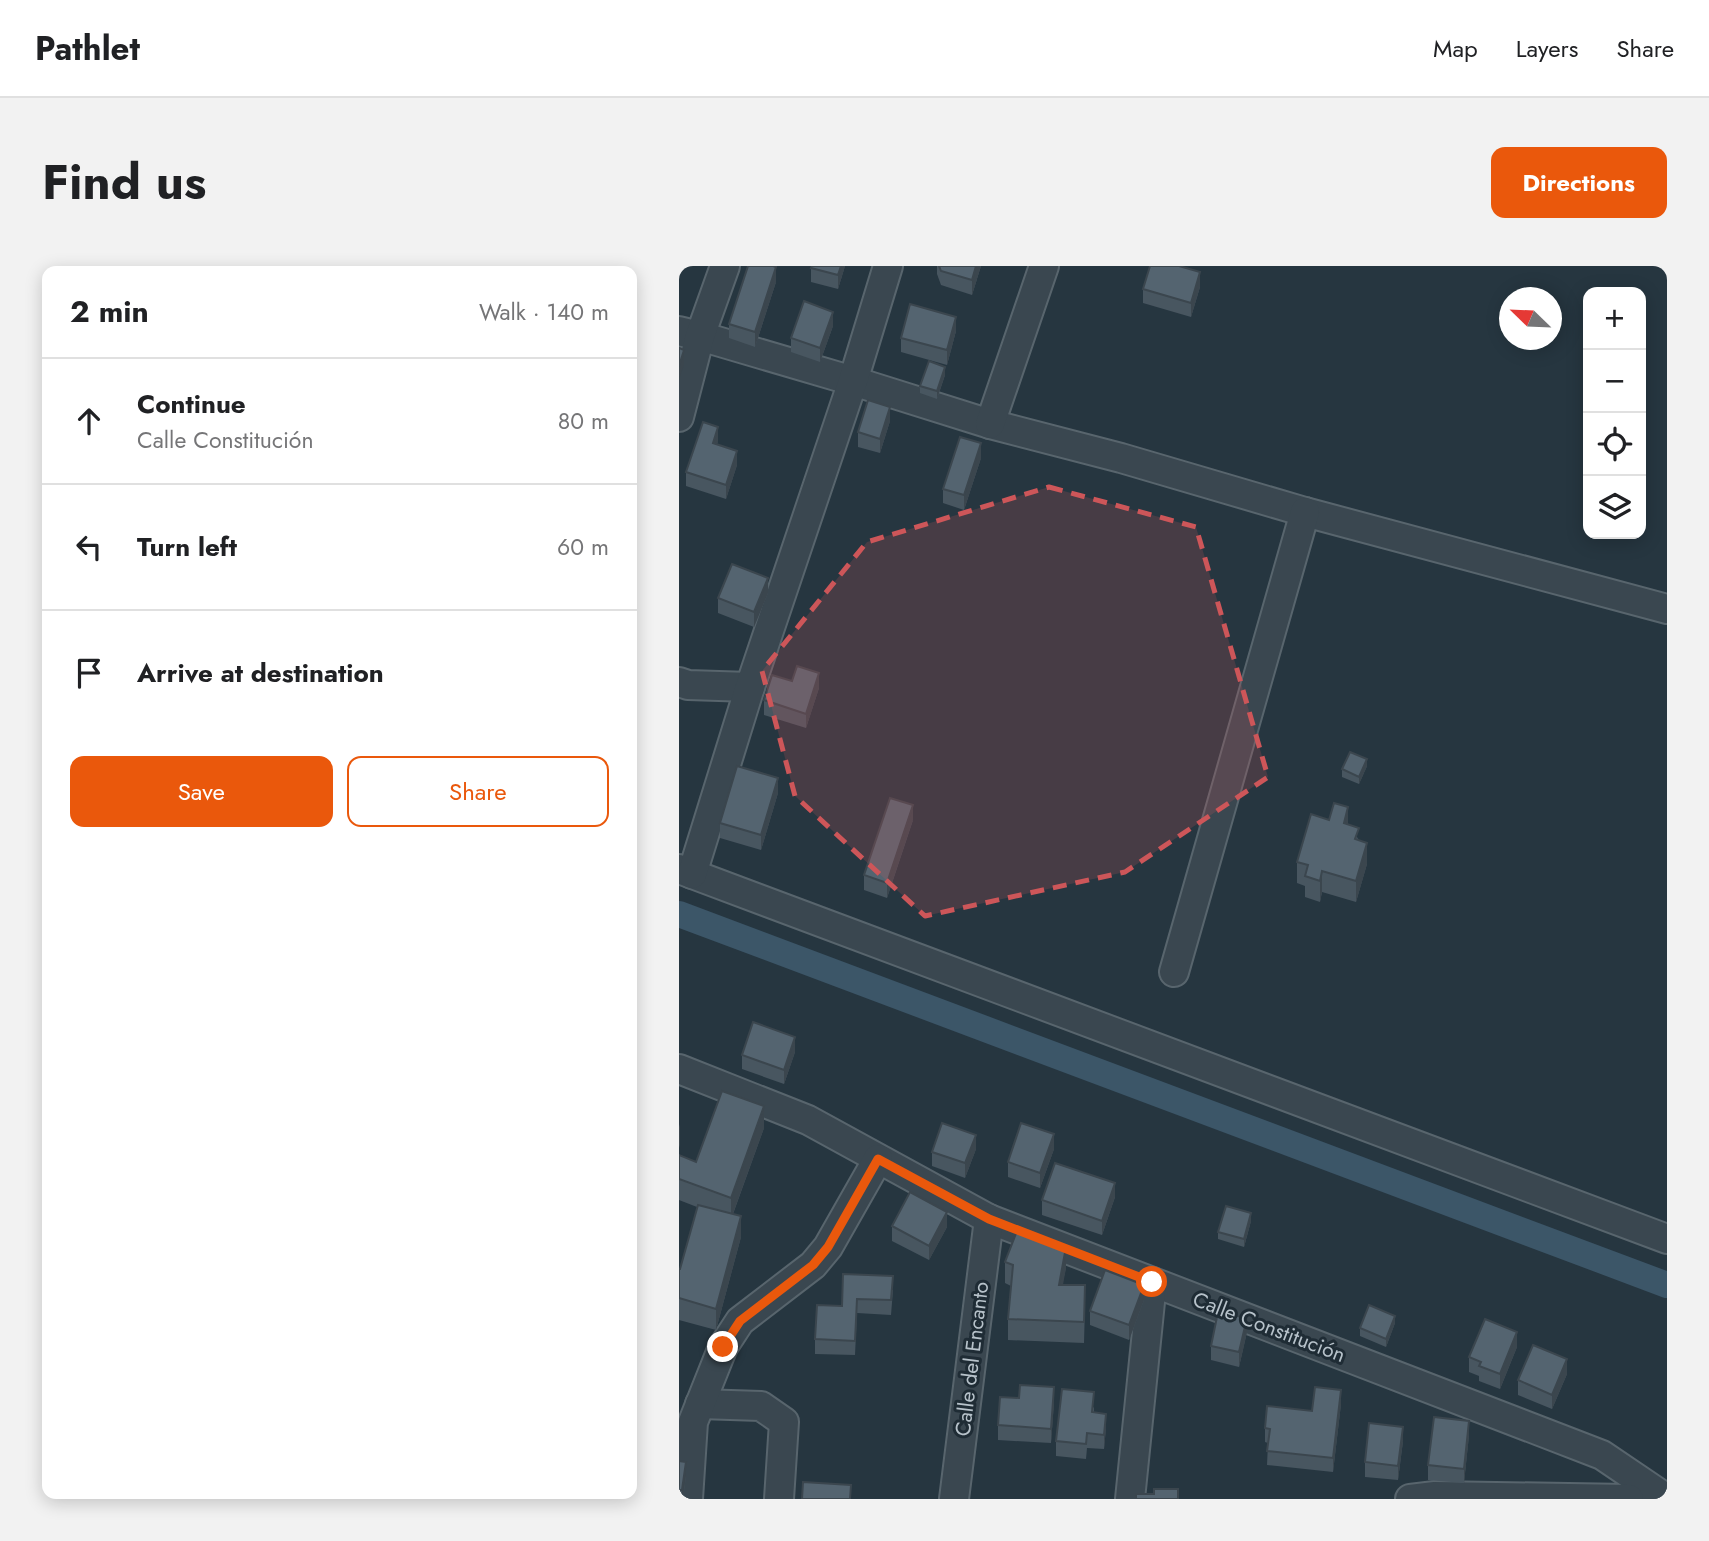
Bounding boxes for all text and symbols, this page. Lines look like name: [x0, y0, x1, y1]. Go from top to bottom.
text: Pathlet: [35, 25, 140, 72]
text: Map: [1433, 31, 1478, 66]
text: Layers: [1516, 31, 1578, 66]
text: Share: [1616, 31, 1674, 66]
text: Find us: [42, 147, 206, 217]
button: Directions: [1491, 147, 1667, 218]
north arrow: [1499, 287, 1562, 350]
map controls: [1583, 287, 1646, 539]
button: +: [1583, 287, 1646, 350]
text: 2 min: [70, 290, 149, 333]
text: Walk · 140 m: [479, 295, 609, 329]
button: −: [1583, 350, 1646, 413]
text: Continue: [137, 385, 246, 423]
icon: ahead: [70, 402, 108, 440]
text: 80 m: [558, 404, 609, 438]
button: locate: [1583, 413, 1646, 476]
text: Calle Constitución: [137, 423, 314, 457]
button: layers: [1583, 476, 1646, 539]
icon: left: [70, 528, 108, 566]
text: Turn left: [137, 528, 237, 566]
text: 60 m: [557, 530, 609, 564]
icon: arrive: [70, 654, 108, 692]
text: Arrive at destination: [137, 654, 384, 692]
button: Save: [70, 756, 333, 827]
button: Share: [347, 756, 609, 827]
route start: [1136, 1266, 1167, 1297]
street label: Calle del Encanto: [948, 1280, 996, 1438]
street label: Calle Constitución: [1188, 1284, 1350, 1370]
route end: [707, 1331, 738, 1362]

